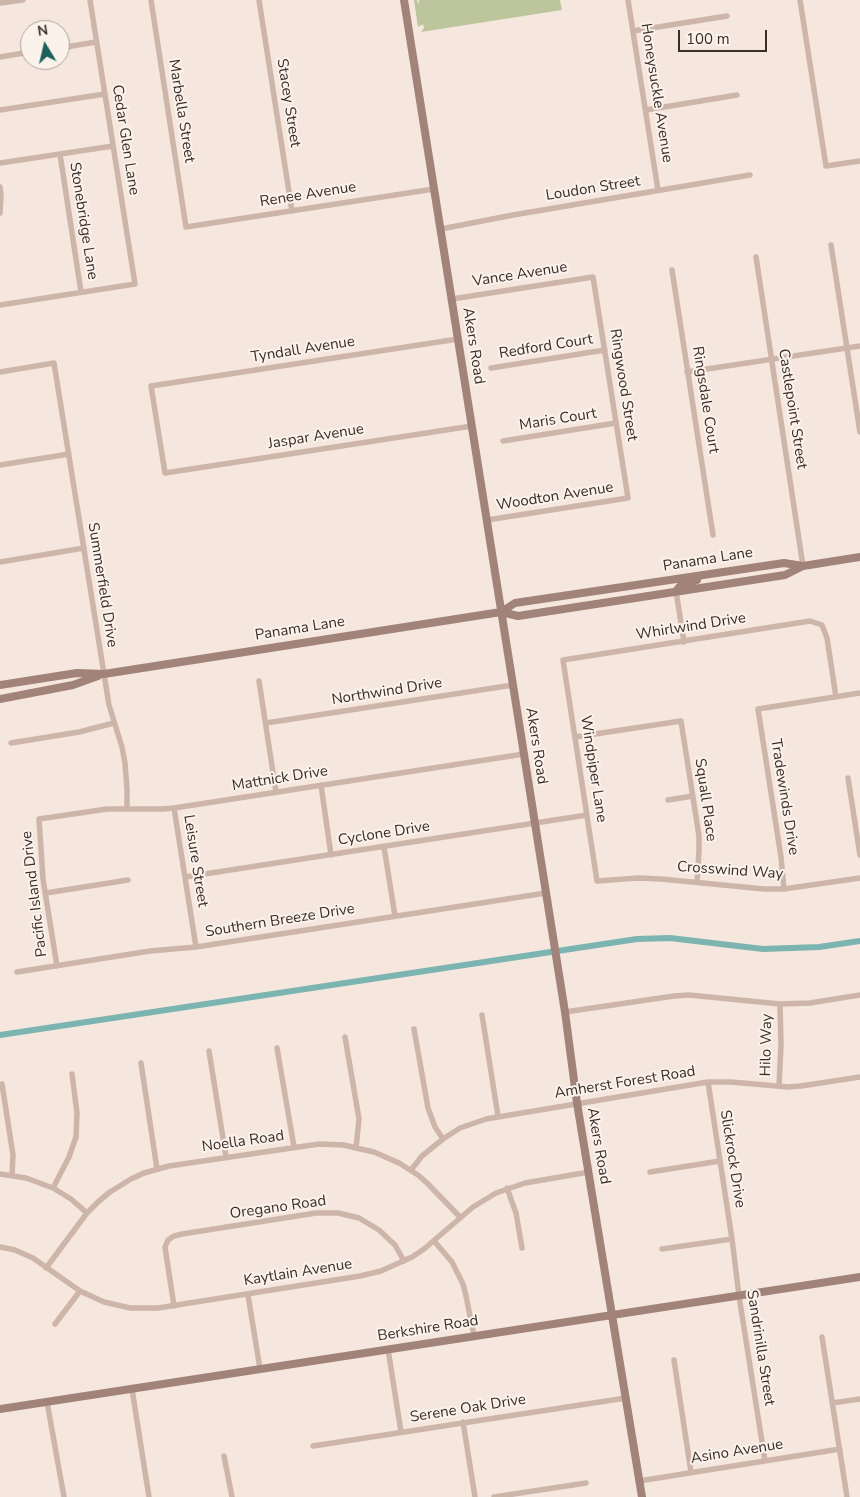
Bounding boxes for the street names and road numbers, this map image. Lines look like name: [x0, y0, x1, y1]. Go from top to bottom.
street label: Honeysuckle Avenue: [636, 22, 676, 164]
street label: Stacey Street: [272, 57, 304, 149]
street label: Marbella Street: [164, 58, 198, 164]
street label: Cedar Glen Lane: [107, 83, 143, 197]
street label: Stonebridge Lane: [65, 161, 101, 281]
street label: Loudon Street: [545, 173, 641, 205]
street label: Renee Avenue: [259, 179, 357, 211]
street label: Vance Avenue: [471, 259, 569, 291]
street label: Akers Road: [458, 306, 488, 386]
street label: Ringwood Street: [605, 328, 641, 442]
street label: Redford Court: [498, 331, 594, 363]
street label: Tyndall Avenue: [250, 333, 356, 367]
street label: Ringsdale Court: [688, 345, 722, 455]
street label: Castlepoint Street: [774, 348, 810, 470]
street label: Maris Court: [518, 405, 598, 435]
street label: Jaspar Avenue: [267, 421, 365, 453]
street label: Woodton Avenue: [495, 479, 615, 515]
street label: Summerfield Drive: [83, 521, 121, 649]
street label: Panama Lane: [662, 544, 754, 576]
street label: Whirlwind Drive: [635, 609, 747, 645]
street label: Panama Lane: [254, 613, 346, 645]
street label: Northwind Drive: [330, 674, 444, 710]
street label: Akers Road: [521, 706, 551, 786]
street label: Windpiper Lane: [576, 714, 610, 824]
street label: Tradewinds Drive: [766, 737, 802, 857]
street label: Squall Place: [690, 757, 720, 843]
street label: Mattnick Drive: [231, 763, 329, 795]
street label: Leisure Street: [179, 814, 211, 908]
street label: Cyclone Drive: [337, 818, 431, 850]
street label: Pacific Island Drive: [18, 830, 52, 958]
street label: Crosswind Way: [676, 858, 784, 884]
street label: Southern Breeze Drive: [204, 900, 356, 942]
street label: Hilo Way: [757, 1014, 777, 1076]
street label: Amherst Forest Road: [553, 1063, 697, 1103]
street label: Akers Road: [582, 1106, 614, 1186]
street label: Slickrock Drive: [715, 1109, 749, 1209]
street label: Noella Road: [201, 1127, 285, 1157]
street label: Oregano Road: [229, 1192, 327, 1224]
street label: Kaytlain Avenue: [242, 1256, 354, 1290]
street label: Sandrinilla Street: [742, 1289, 778, 1407]
street label: Berkshire Road: [376, 1312, 480, 1346]
street label: Serene Oak Drive: [409, 1391, 527, 1427]
street label: Asino Avenue: [690, 1436, 784, 1468]

